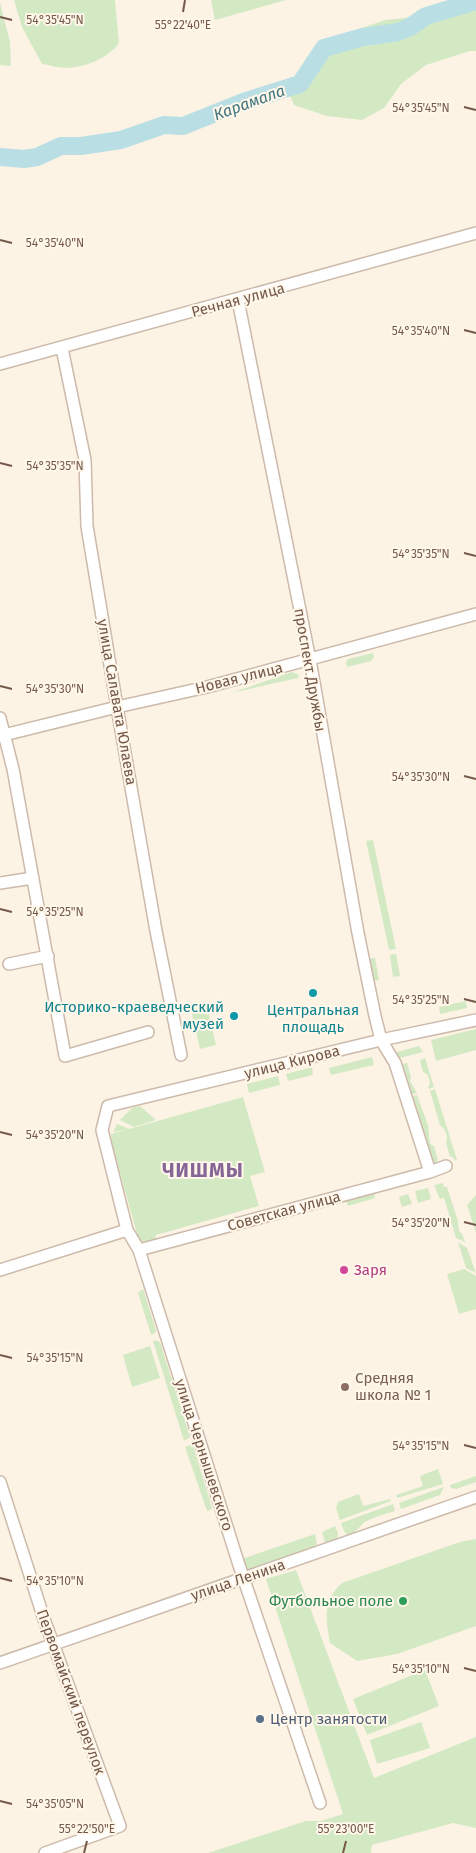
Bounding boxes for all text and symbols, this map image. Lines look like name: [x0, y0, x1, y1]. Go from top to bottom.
text: 54°35'45"N: [26, 13, 84, 27]
text: 55°22'40"E: [155, 18, 211, 32]
water label: Карамала: [211, 81, 288, 124]
text: 54°35'45"N: [392, 101, 450, 115]
text: 54°35'40"N: [26, 236, 84, 250]
street label: Речная улица: [189, 279, 287, 321]
text: 54°35'40"N: [392, 324, 450, 338]
text: 54°35'35"N: [26, 459, 84, 473]
text: 54°35'35"N: [392, 547, 450, 561]
street label: проспект Дружбы: [290, 607, 330, 733]
street label: улица Салавата Юлаева: [94, 618, 140, 786]
street label: Новая улица: [193, 658, 285, 698]
text: 54°35'30"N: [26, 682, 84, 696]
text: 54°35'30"N: [392, 770, 450, 784]
text: 54°35'25"N: [26, 905, 84, 919]
marker: Центральная площадь: [307, 987, 319, 999]
text: 54°35'25"N: [392, 993, 450, 1007]
place label: Историко-краеведческий музей: [44, 998, 224, 1033]
place label: Центральная площадь: [267, 1001, 359, 1036]
marker: Историко-краеведческий музей: [228, 1010, 240, 1022]
street label: улица Кирова: [242, 1041, 342, 1083]
text: 54°35'20"N: [26, 1128, 84, 1142]
district label: ЧИШМЫ: [162, 1158, 244, 1182]
street label: Советская улица: [225, 1187, 343, 1235]
text: 54°35'20"N: [392, 1216, 450, 1230]
place label: Заря: [354, 1261, 387, 1279]
marker: Заря: [338, 1264, 350, 1276]
text: 54°35'15"N: [27, 1351, 83, 1365]
place label: Средняя школа № 1: [355, 1369, 431, 1404]
street label: улица Чернышевского: [171, 1377, 237, 1533]
marker: Средняя школа № 1: [339, 1381, 351, 1393]
text: 54°35'15"N: [393, 1439, 449, 1453]
street label: улица Ленина: [188, 1555, 288, 1605]
text: 54°35'10"N: [26, 1574, 84, 1588]
place label: Футбольное поле: [269, 1592, 393, 1610]
marker: Футбольное поле: [397, 1595, 409, 1607]
street label: Первомайский переулок: [33, 1607, 109, 1777]
text: 54°35'10"N: [392, 1662, 450, 1676]
place label: Центр занятости: [270, 1710, 387, 1728]
marker: Центр занятости: [254, 1713, 266, 1725]
text: 54°35'05"N: [26, 1797, 84, 1811]
text: 55°22'50"E: [59, 1822, 115, 1836]
text: 55°23'00"E: [318, 1822, 374, 1836]

